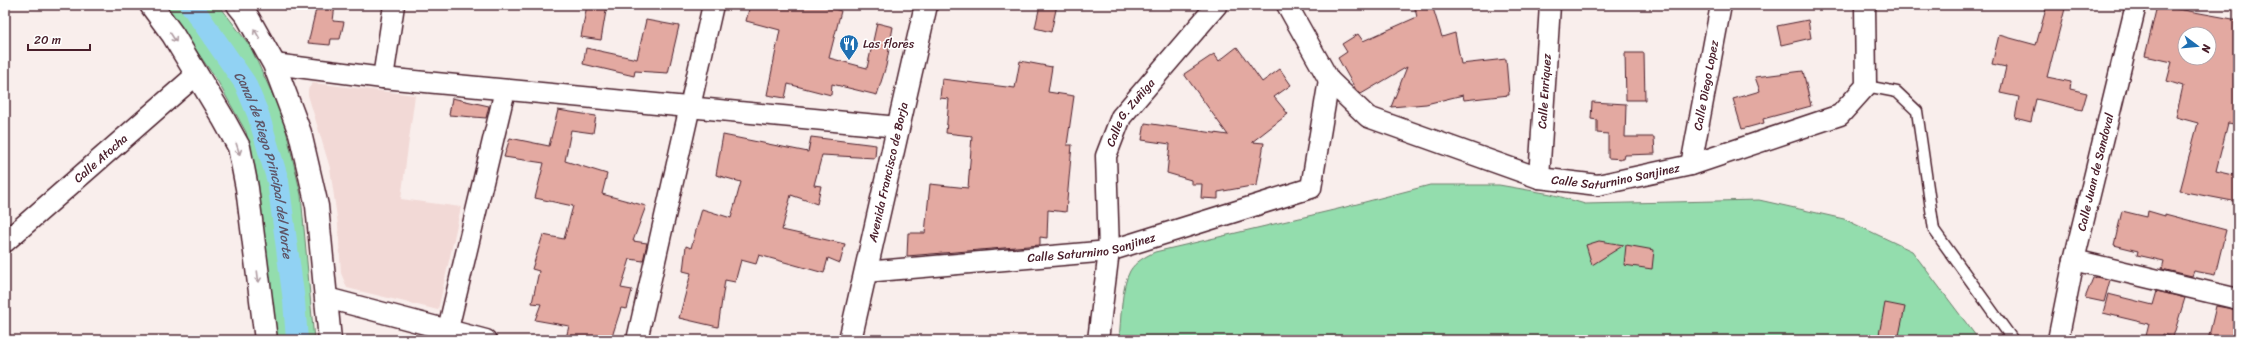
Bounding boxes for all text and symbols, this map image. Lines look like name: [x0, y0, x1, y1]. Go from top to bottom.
scale bar: [28, 26, 90, 52]
north arrow: [2177, 26, 2217, 66]
one-way arrow: [253, 28, 260, 40]
text: 20 m: [34, 29, 61, 51]
one-way arrow: [170, 31, 178, 43]
restaurant icon: Las flores: [838, 33, 860, 61]
place label: Las flores: [863, 33, 915, 55]
street label: Calle Diego Lopez: [1687, 38, 1725, 132]
text: N: [2196, 41, 2217, 55]
street label: Calle Enriquez: [1531, 53, 1558, 129]
water label: Canal de Riego Principal del Norte: [228, 66, 300, 261]
street label: Calle G. Zuñiga: [1100, 73, 1161, 150]
street label: Avenida Francisco de Borja: [861, 100, 915, 245]
street label: Calle Juan de Sandoval: [2070, 110, 2120, 233]
street label: Calle Atocha: [68, 128, 133, 189]
one-way arrow: [235, 142, 242, 155]
street label: Calle Saturnino Sanjinez: [1550, 157, 1682, 196]
street label: Calle Saturnino Sanjinez: [1026, 226, 1159, 269]
one-way arrow: [254, 270, 262, 283]

